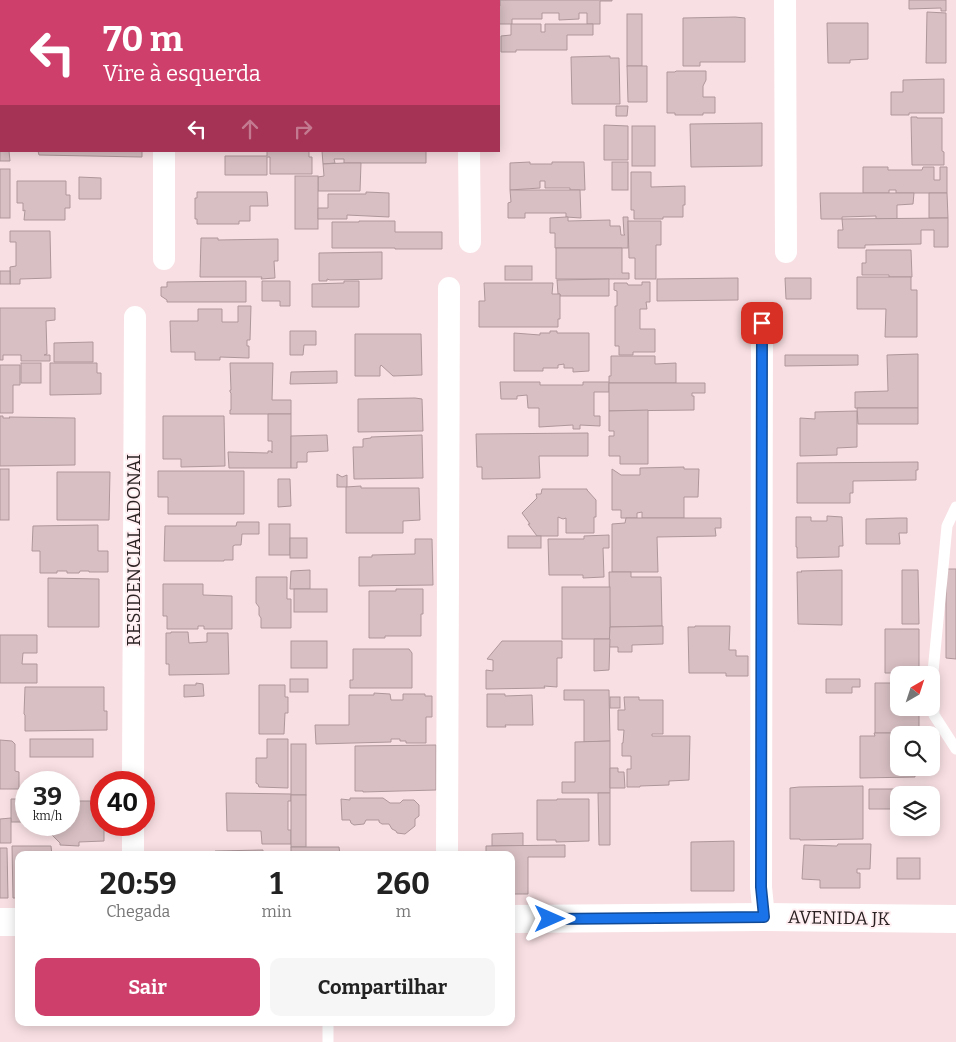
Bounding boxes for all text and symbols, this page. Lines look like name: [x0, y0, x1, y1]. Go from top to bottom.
text: 70 m: [103, 18, 183, 60]
icon: left: [20, 20, 85, 85]
text: Vire à esquerda: [103, 60, 261, 87]
icon: left: [183, 115, 211, 143]
icon: ahead: [236, 115, 264, 143]
icon: right: [289, 115, 317, 143]
pin: [741, 302, 783, 344]
icon: arrive: [748, 309, 776, 337]
street label: RESIDENCIAL ADONAI: [123, 454, 145, 646]
north arrow: [890, 666, 940, 716]
map controls: [890, 666, 940, 836]
button: search: [890, 726, 940, 776]
speed limit sign: 40: [90, 771, 155, 836]
text: 39: [33, 782, 62, 812]
button: layers: [890, 786, 940, 836]
text: km/h: [33, 809, 62, 823]
text: 20:59: [100, 866, 177, 902]
text: 1: [270, 866, 283, 902]
text: 260: [376, 866, 430, 902]
position arrow: [523, 892, 575, 944]
text: Chegada: [106, 902, 170, 921]
text: min: [261, 902, 292, 921]
text: m: [396, 902, 411, 921]
street label: AVENIDA JK: [788, 906, 891, 930]
button: Sair: [35, 958, 260, 1016]
button: Compartilhar: [270, 958, 495, 1016]

